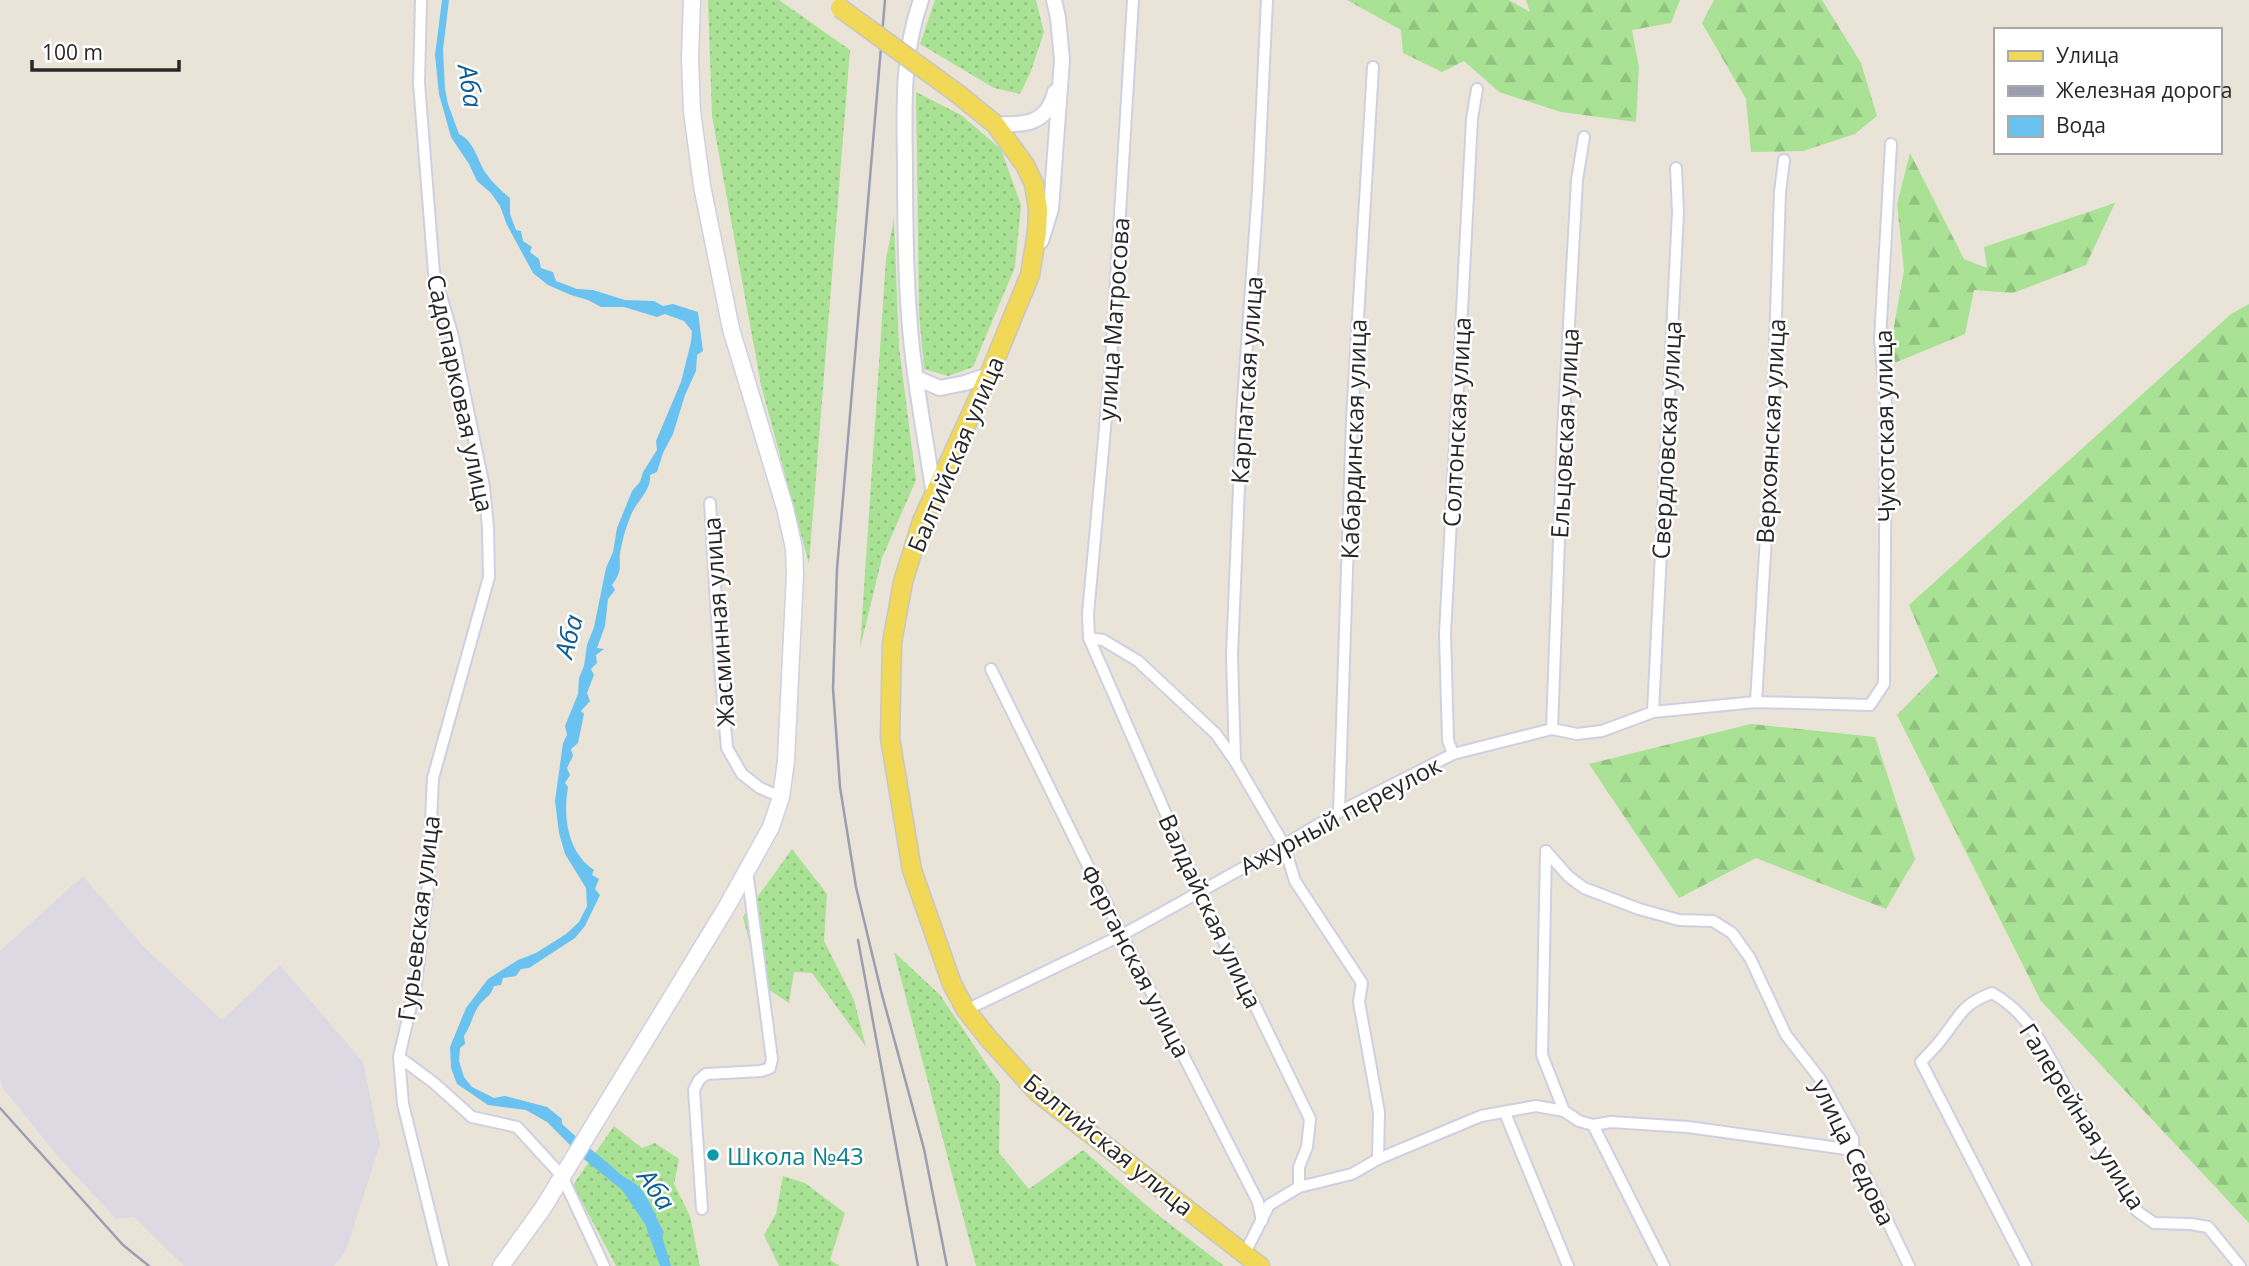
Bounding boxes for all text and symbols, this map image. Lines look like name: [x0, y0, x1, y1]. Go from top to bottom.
scale bar: [32, 28, 178, 72]
legend: [1994, 28, 2221, 154]
text: 100 m: [42, 38, 103, 66]
text: Улица: [2056, 41, 2119, 69]
water label: Аба: [450, 60, 492, 111]
text: Железная дорога: [2056, 76, 2232, 104]
text: Вода: [2056, 111, 2106, 139]
street label: улица Матросова: [1089, 216, 1137, 422]
street label: Садопарковая улица: [420, 271, 502, 515]
street label: Карпатская улица: [1222, 275, 1270, 485]
street label: Солтонская улица: [1434, 316, 1478, 528]
street label: Кабардинская улица: [1332, 318, 1374, 560]
street label: Верхоянская улица: [1748, 318, 1792, 544]
street label: Свердловская улица: [1643, 320, 1689, 560]
street label: Ельцовская улица: [1542, 327, 1586, 539]
street label: Чукотская улица: [1866, 329, 1902, 523]
street label: Балтийская улица: [899, 351, 1011, 557]
street label: Жасминная улица: [694, 516, 742, 728]
water label: Аба: [544, 610, 591, 664]
street label: Ажурный переулок: [1233, 748, 1447, 882]
street label: Валдайская улица: [1151, 808, 1271, 1014]
street label: Гурьевская улица: [389, 813, 447, 1023]
street label: Ферганская улица: [1073, 859, 1199, 1063]
street label: Галерейная улица: [2012, 1017, 2154, 1215]
street label: Балтийская улица: [1017, 1065, 1201, 1223]
street label: улица Седова: [1804, 1073, 1904, 1231]
place label: Школа №43: [727, 1139, 864, 1172]
marker: Школа №43: [705, 1147, 721, 1163]
water label: Аба: [629, 1159, 684, 1217]

